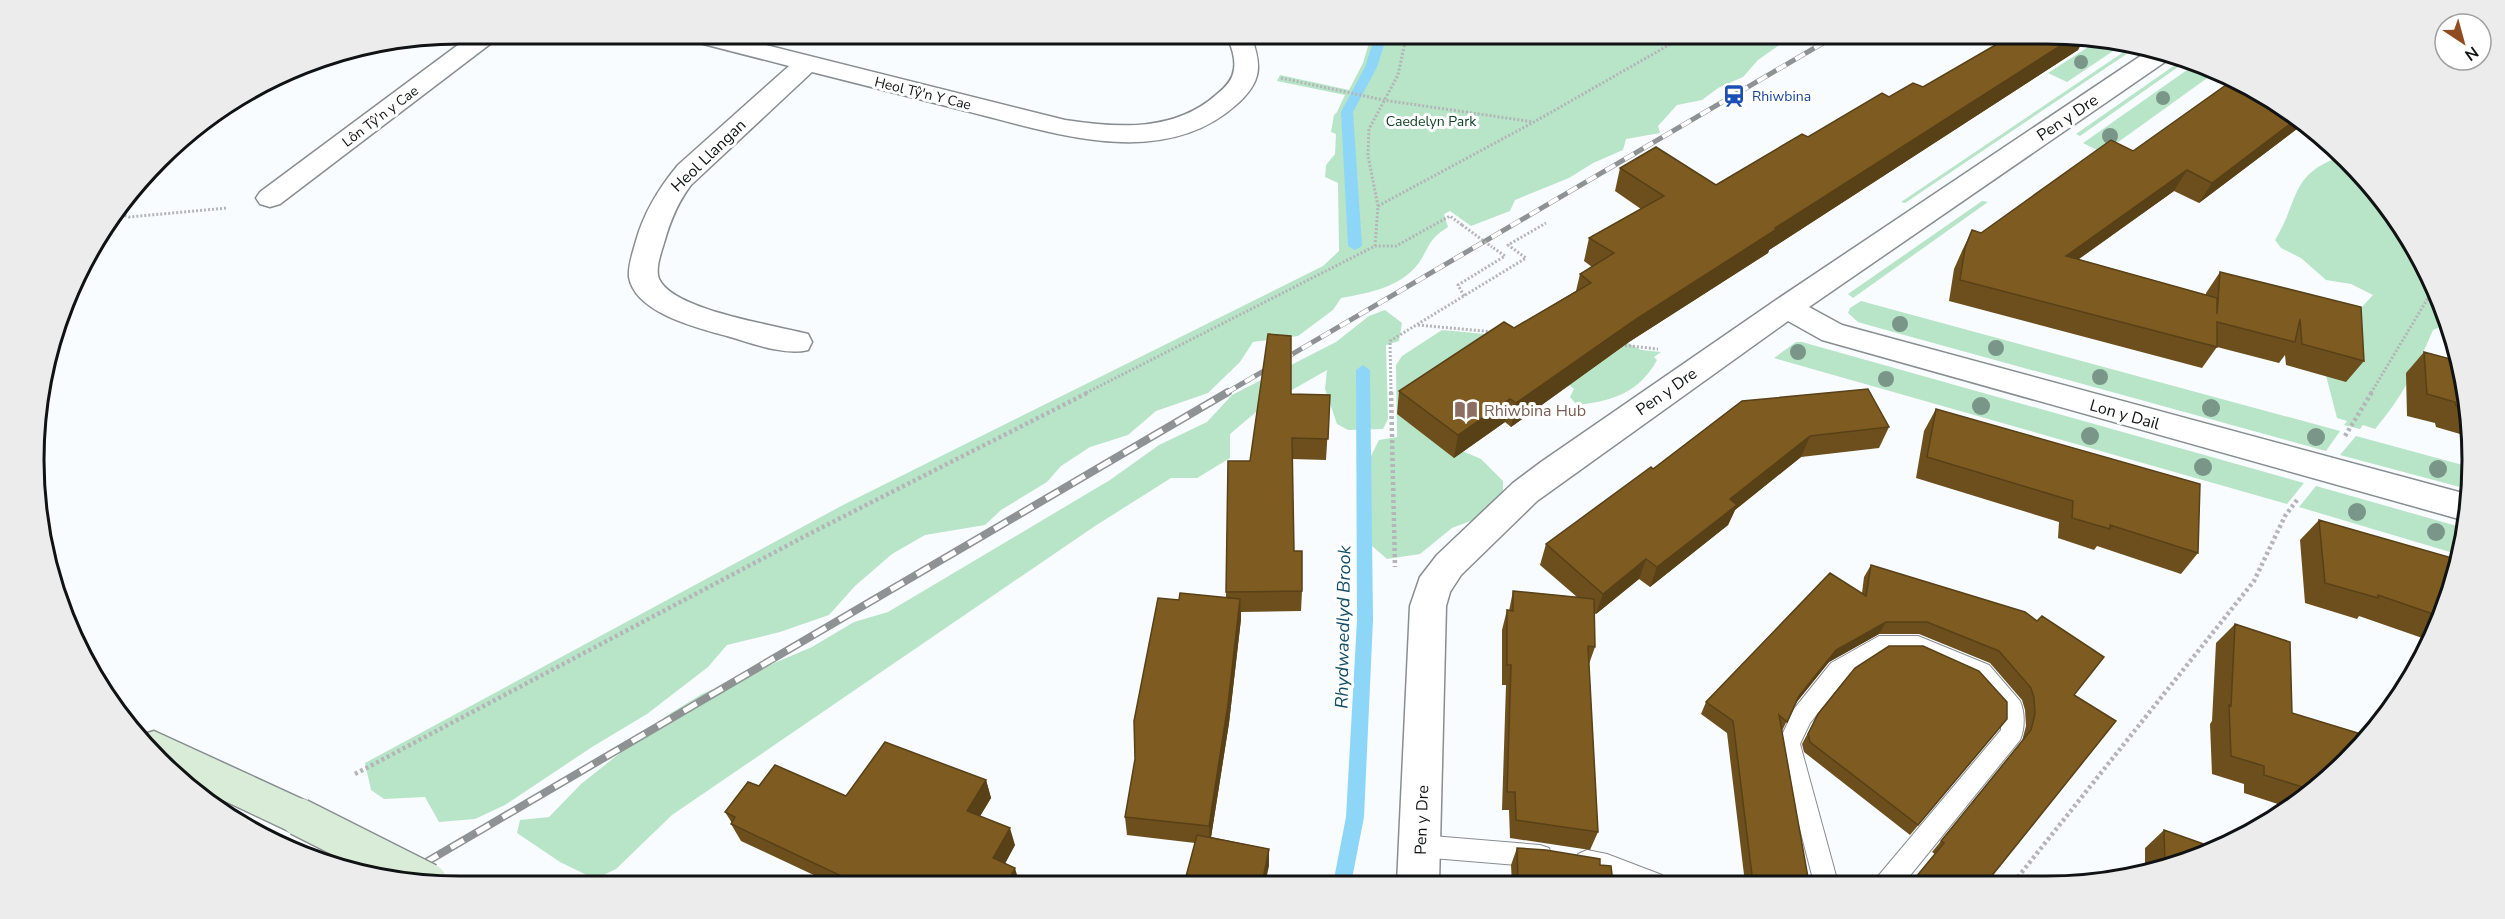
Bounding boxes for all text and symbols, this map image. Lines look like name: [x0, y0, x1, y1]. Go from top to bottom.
north arrow: [2433, 12, 2493, 72]
text: N: [2460, 41, 2483, 66]
street label: Heol Tŷ'n Y Cae: [873, 72, 973, 115]
street label: Lôn Tŷ'n y Cae: [338, 81, 422, 151]
station icon: Rhiwbina: [1721, 83, 1747, 109]
place label: Rhiwbina: [1752, 87, 1811, 106]
street label: Pen y Dre: [2032, 89, 2103, 146]
park label: Caedelyn Park: [1386, 112, 1477, 131]
street label: Heol Llangan: [666, 114, 751, 197]
street label: Pen y Dre: [1632, 363, 1701, 421]
street label: Lon y Dail: [2087, 394, 2163, 436]
library icon: Rhiwbina Hub: [1453, 397, 1479, 423]
place label: Rhiwbina Hub: [1484, 400, 1586, 422]
water label: Rhydwaedlyd Brook: [1330, 544, 1356, 709]
street label: Pen y Dre: [1410, 785, 1434, 855]

